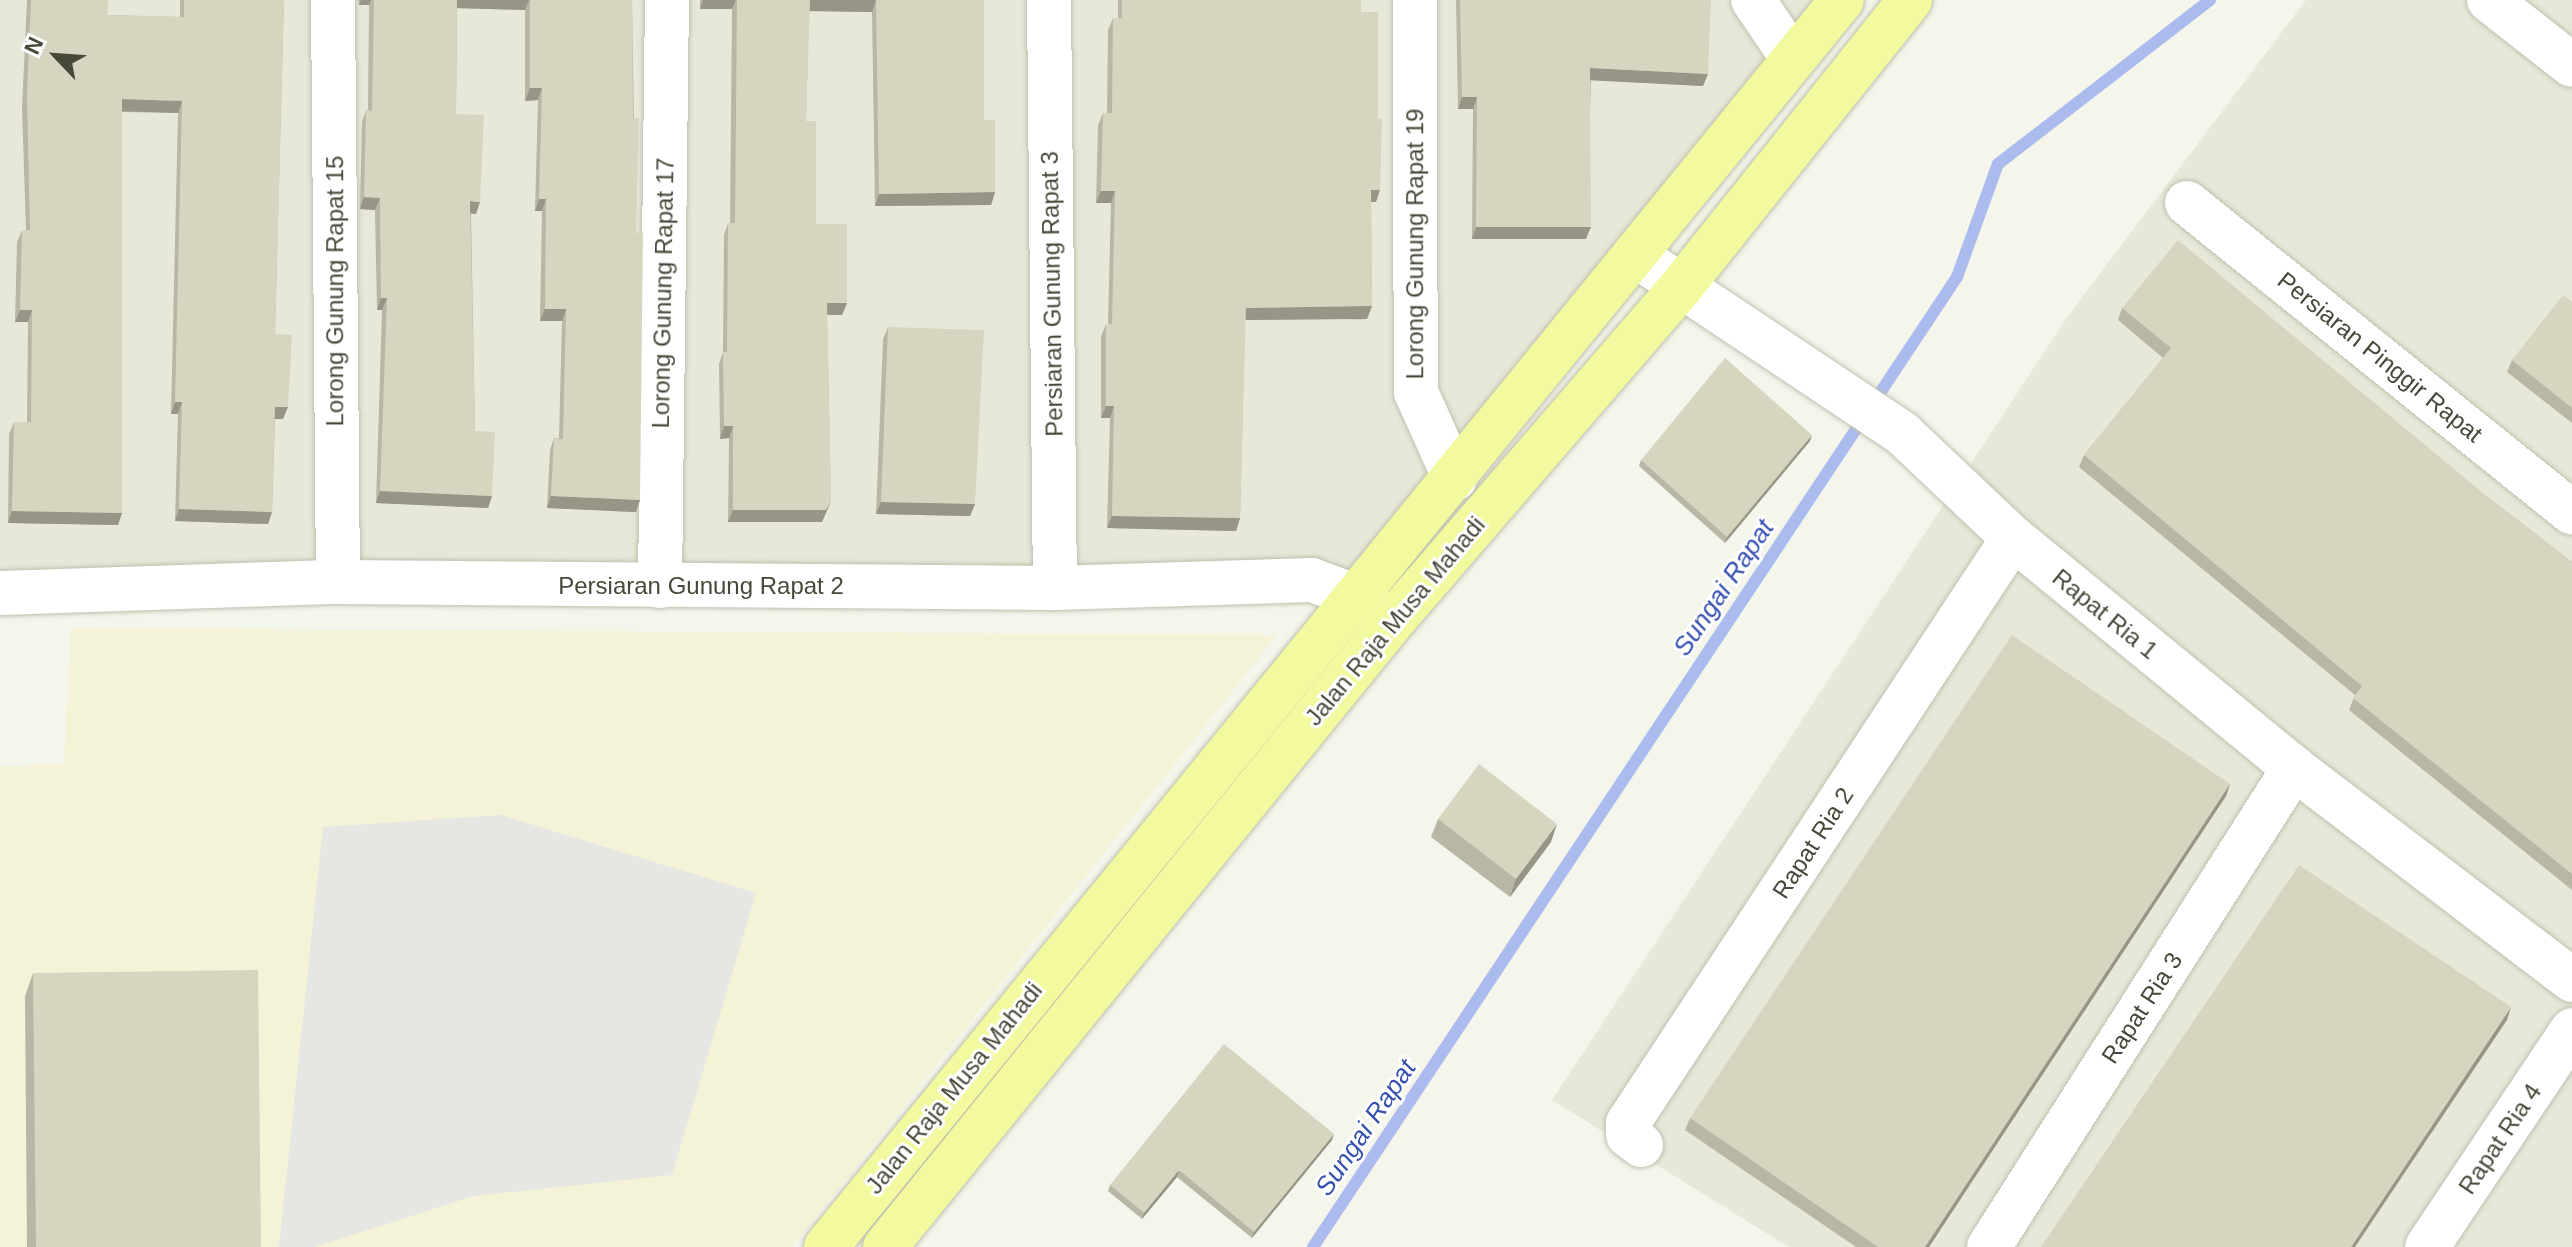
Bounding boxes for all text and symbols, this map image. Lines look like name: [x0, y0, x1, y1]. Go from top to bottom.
north arrow: [16, 16, 96, 96]
text: N: [19, 33, 48, 58]
street label: Lorong Gunung Rapat 19: [1401, 109, 1429, 379]
street label: Persiaran Gunung Rapat 3: [1035, 151, 1069, 437]
street label: Lorong Gunung Rapat 15: [321, 156, 349, 426]
street label: Lorong Gunung Rapat 17: [646, 157, 680, 429]
street label: Persiaran Pinggir Rapat: [2272, 266, 2488, 448]
street label: Jalan Raja Musa Mahadi: [1299, 511, 1491, 731]
water label: Sungai Rapat: [1667, 514, 1781, 662]
street label: Rapat Ria 1: [2047, 563, 2163, 665]
street label: Persiaran Gunung Rapat 2: [558, 572, 844, 600]
street label: Rapat Ria 2: [1766, 782, 1860, 904]
street label: Rapat Ria 3: [2095, 947, 2189, 1069]
street label: Jalan Raja Musa Mahadi: [860, 976, 1048, 1200]
water label: Sungai Rapat: [1309, 1054, 1423, 1202]
street label: Rapat Ria 4: [2453, 1078, 2547, 1200]

